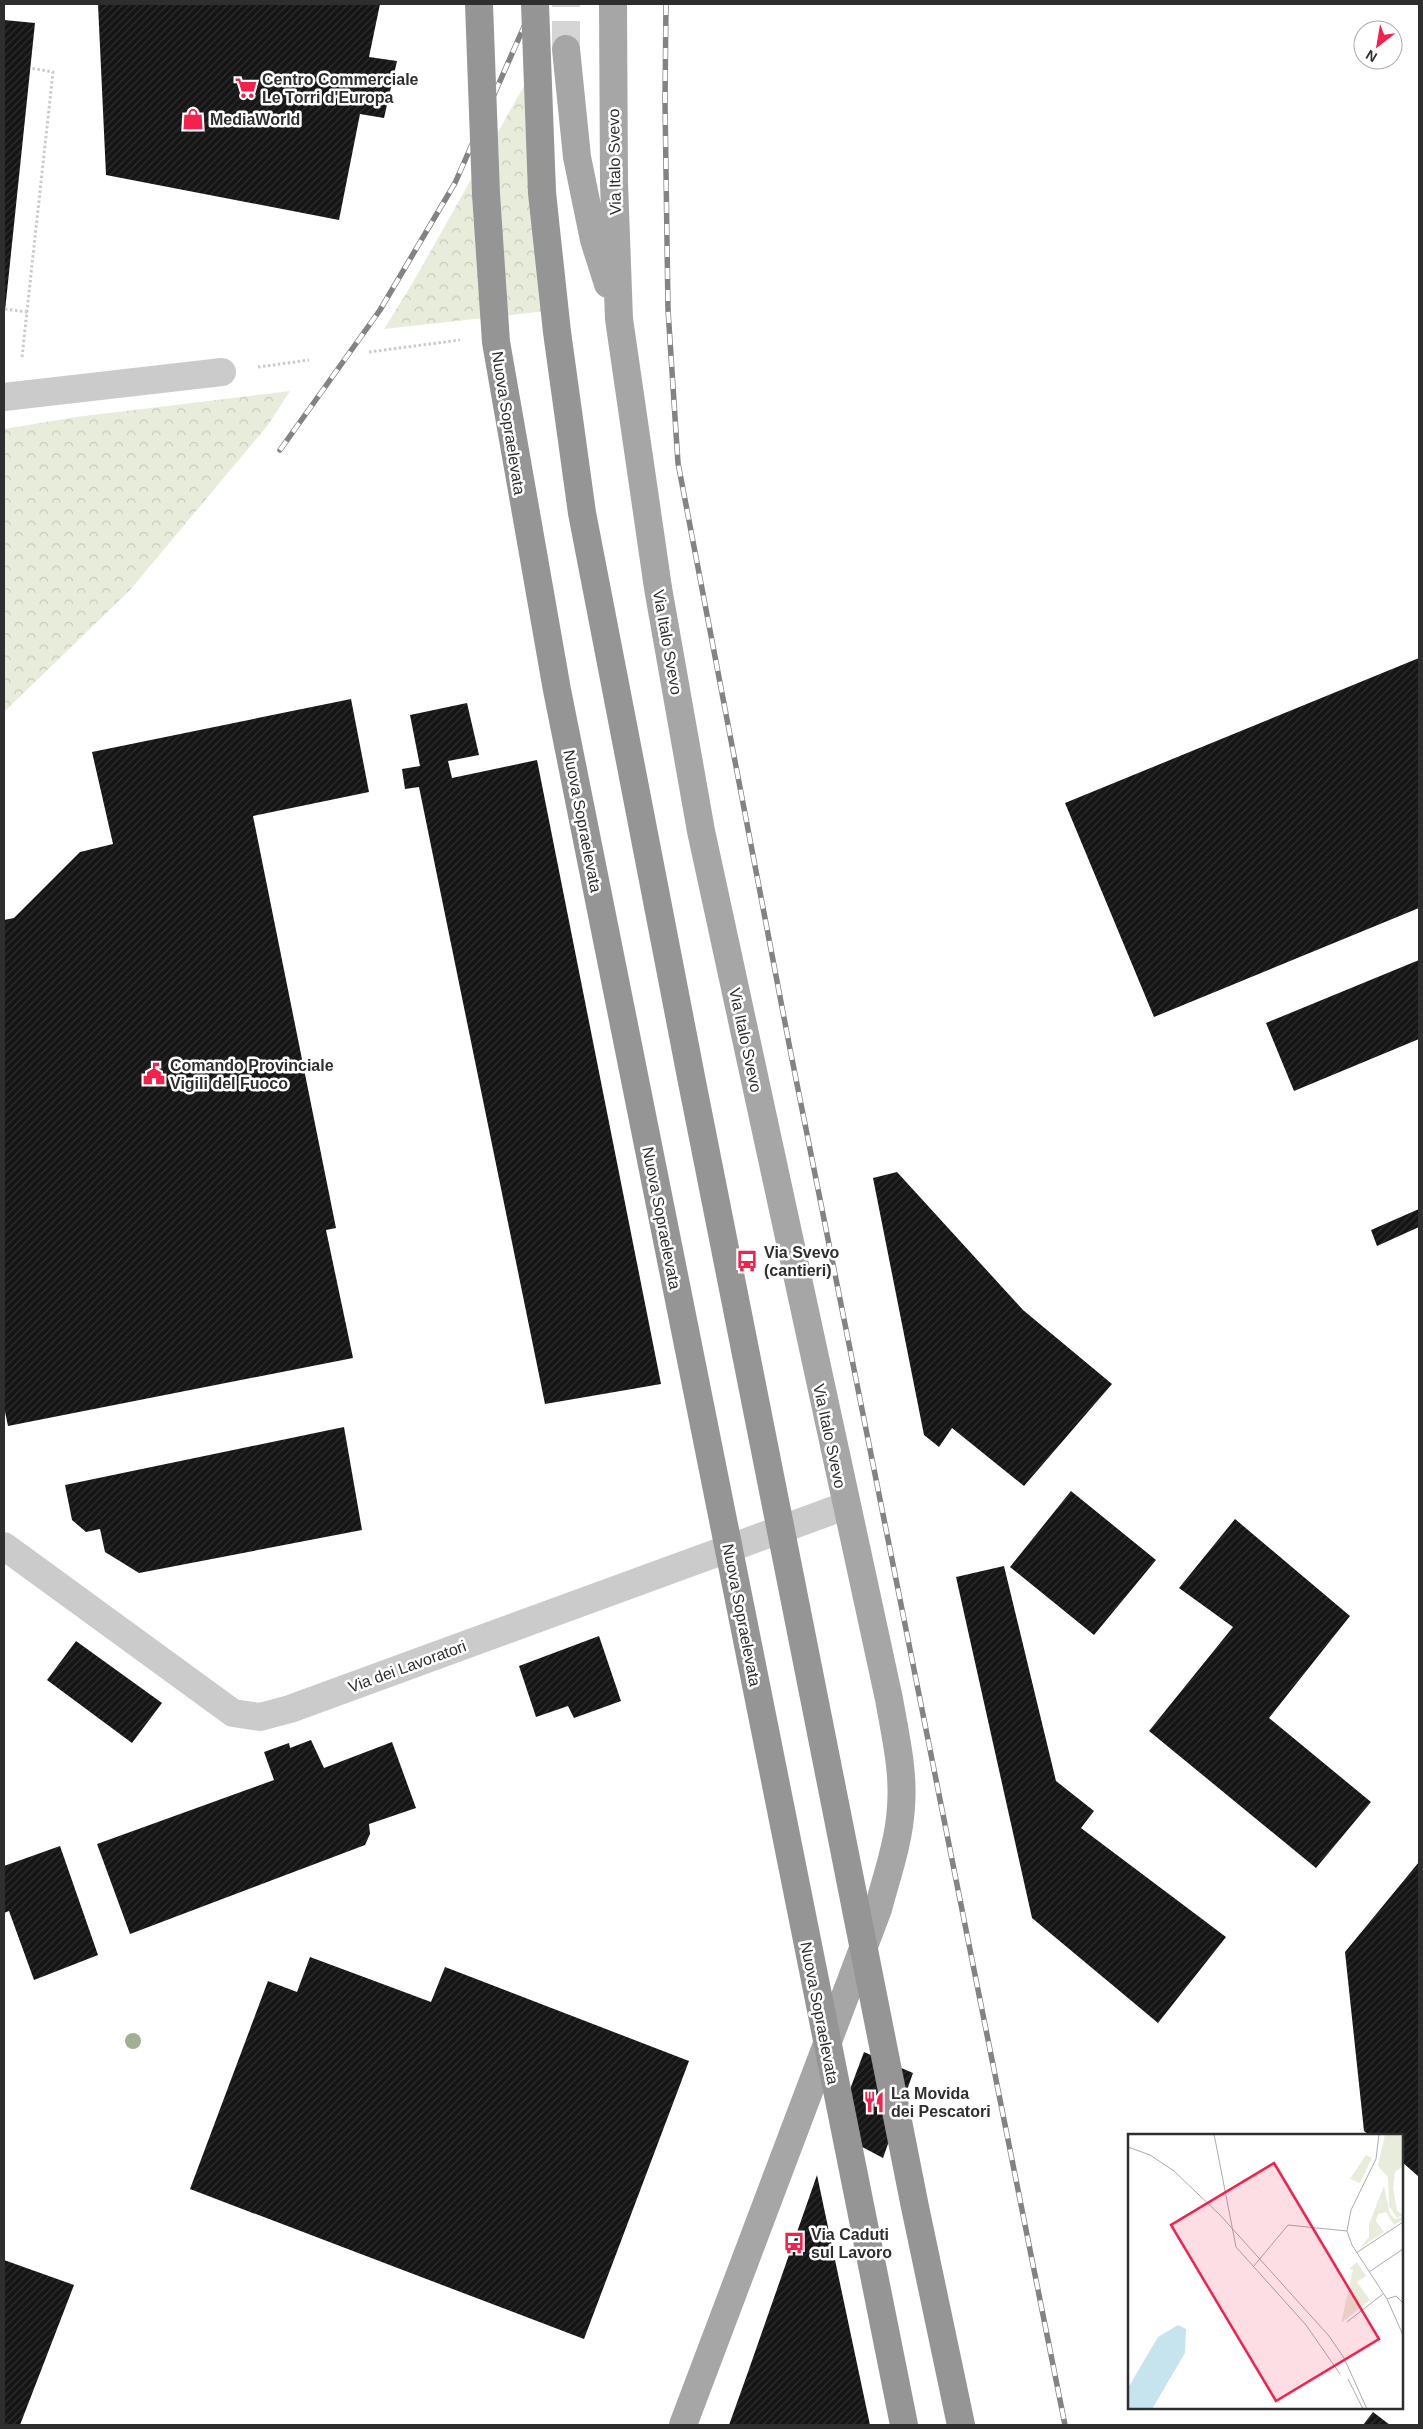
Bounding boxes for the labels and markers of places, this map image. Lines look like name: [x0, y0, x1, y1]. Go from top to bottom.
place label: Centro Commerciale Le Torri d'Europa: [262, 71, 419, 106]
supermarket icon: Centro Commerciale Le Torri d'Europa: [233, 75, 259, 101]
shop icon: MediaWorld: [180, 106, 206, 132]
place label: MediaWorld: [210, 111, 300, 128]
place label: Comando Provinciale Vigili del Fuoco: [170, 1057, 334, 1092]
public building icon: Comando Provinciale Vigili del Fuoco: [141, 1061, 167, 1087]
place label: Via Svevo (cantieri): [764, 1244, 840, 1279]
bus stop icon: Via Svevo (cantieri): [734, 1248, 760, 1274]
place label: La Movida dei Pescatori: [891, 2085, 991, 2120]
restaurant icon: La Movida dei Pescatori: [861, 2089, 887, 2115]
place label: Via Caduti sul Lavoro: [811, 2226, 892, 2261]
bus stop icon: Via Caduti sul Lavoro: [781, 2230, 807, 2256]

